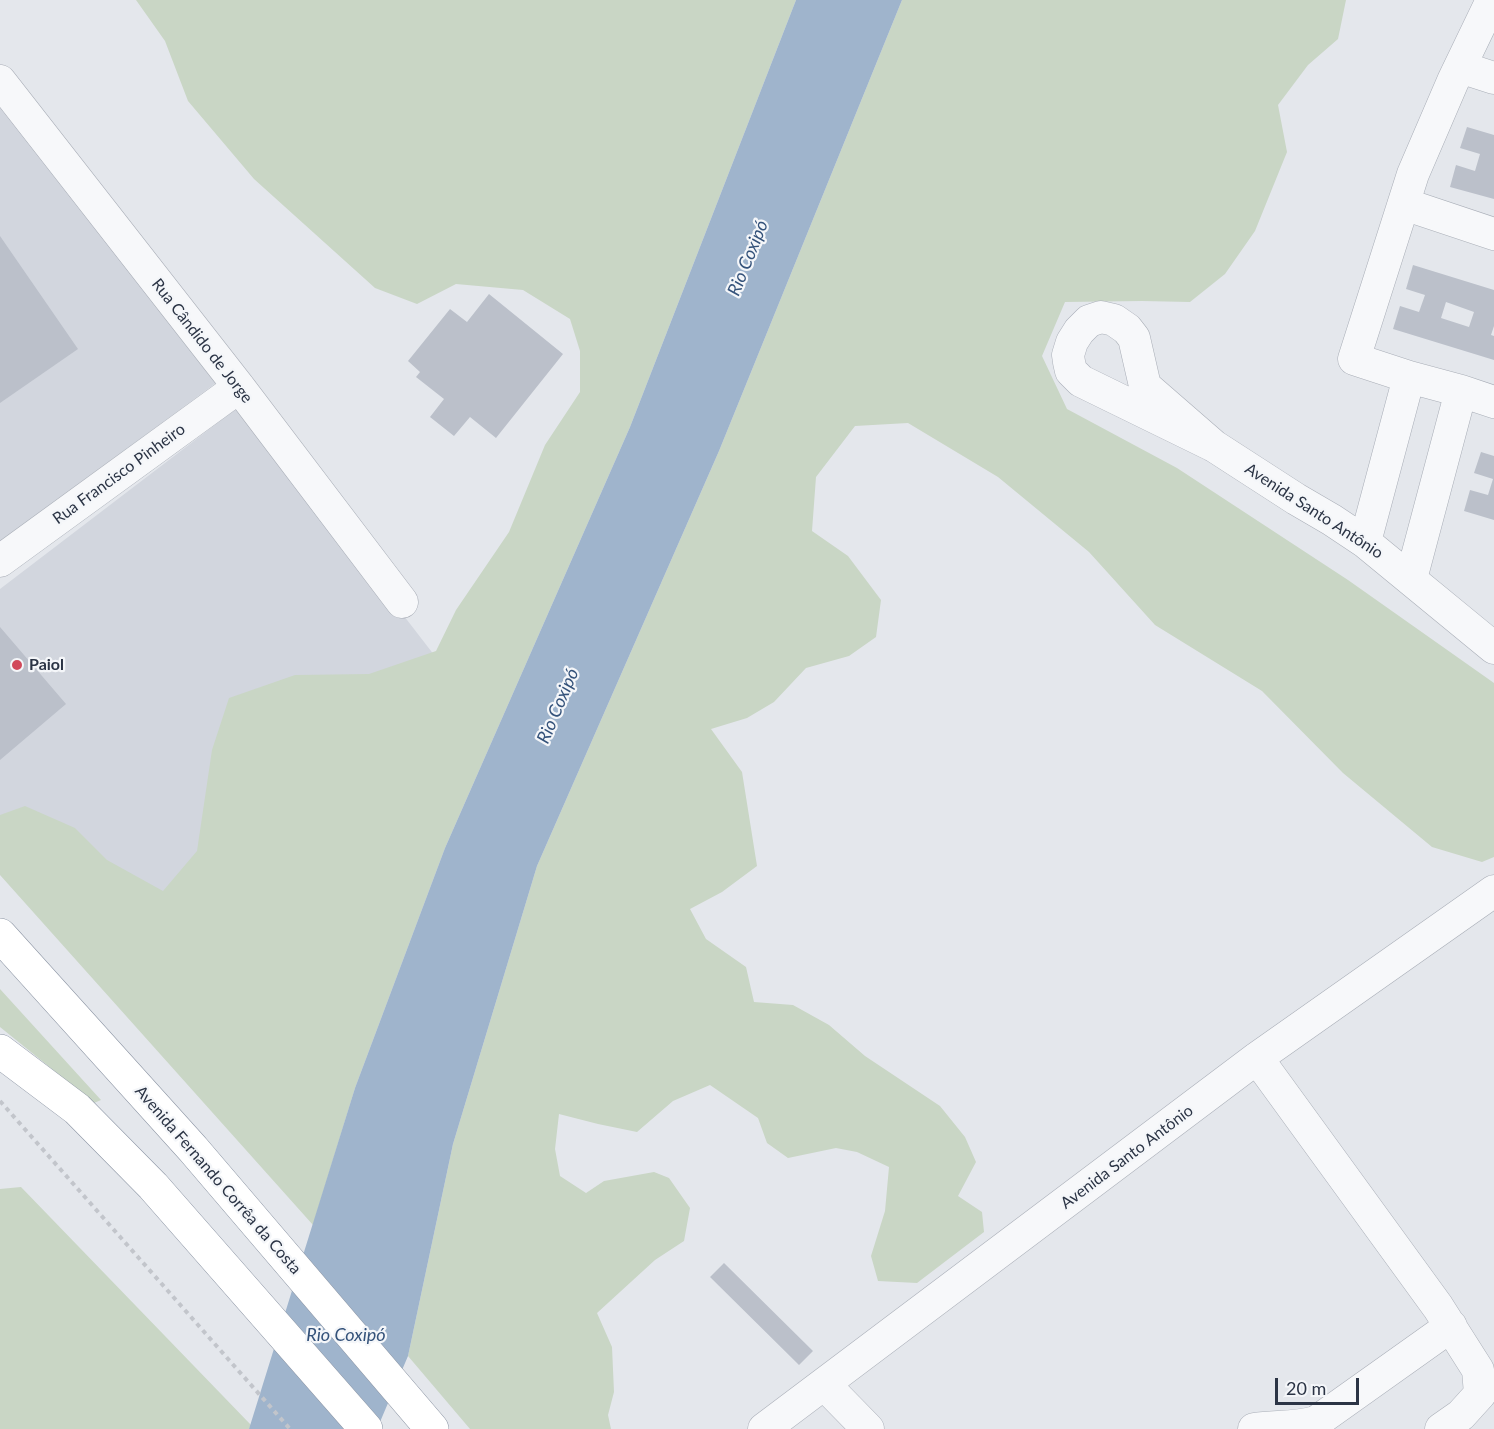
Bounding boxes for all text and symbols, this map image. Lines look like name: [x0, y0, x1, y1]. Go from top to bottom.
water label: Rio Coxipó: [723, 217, 773, 299]
street label: Rua Cândido de Jorge: [147, 275, 257, 407]
street label: Rua Francisco Pinheiro: [49, 420, 189, 528]
street label: Avenida Santo Antônio: [1241, 459, 1387, 563]
place label: Paiol: [29, 655, 64, 675]
marker: Paiol: [10, 658, 24, 672]
water label: Rio Coxipó: [533, 665, 583, 747]
street label: Avenida Fernando Corrêa da Costa: [131, 1082, 305, 1278]
street label: Avenida Santo Antônio: [1057, 1101, 1197, 1213]
water label: Rio Coxipó: [306, 1324, 386, 1346]
scale bar: [1278, 1366, 1362, 1404]
text: 20 m: [1286, 1377, 1326, 1399]

